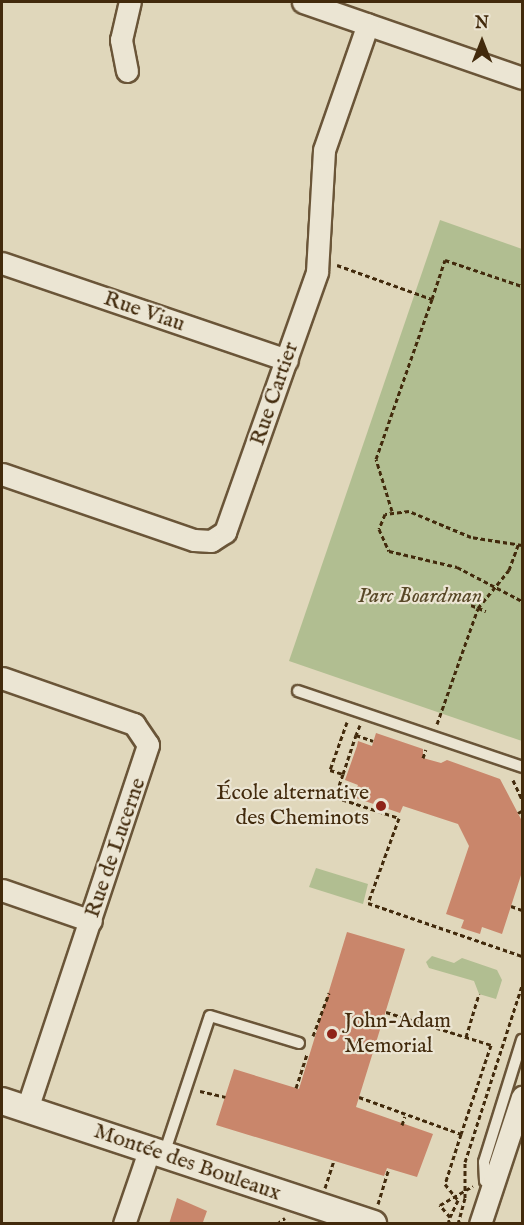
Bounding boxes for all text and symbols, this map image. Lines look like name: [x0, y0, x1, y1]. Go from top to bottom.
north arrow: [452, 12, 512, 72]
text: N: [475, 14, 489, 34]
street label: Rue Viau: [100, 286, 188, 338]
street label: Rue Cartier: [245, 339, 305, 449]
park label: Parc Boardman: [358, 584, 482, 610]
street label: Rue de Lucerne: [80, 775, 152, 921]
place label: École alternative des Cheminots: [216, 780, 369, 831]
marker: École alternative des Cheminots: [374, 799, 388, 813]
place label: John-Adam Memorial: [344, 1008, 451, 1060]
marker: John-Adam Memorial: [325, 1027, 339, 1041]
street label: Montée des Bouleaux: [90, 1119, 284, 1207]

